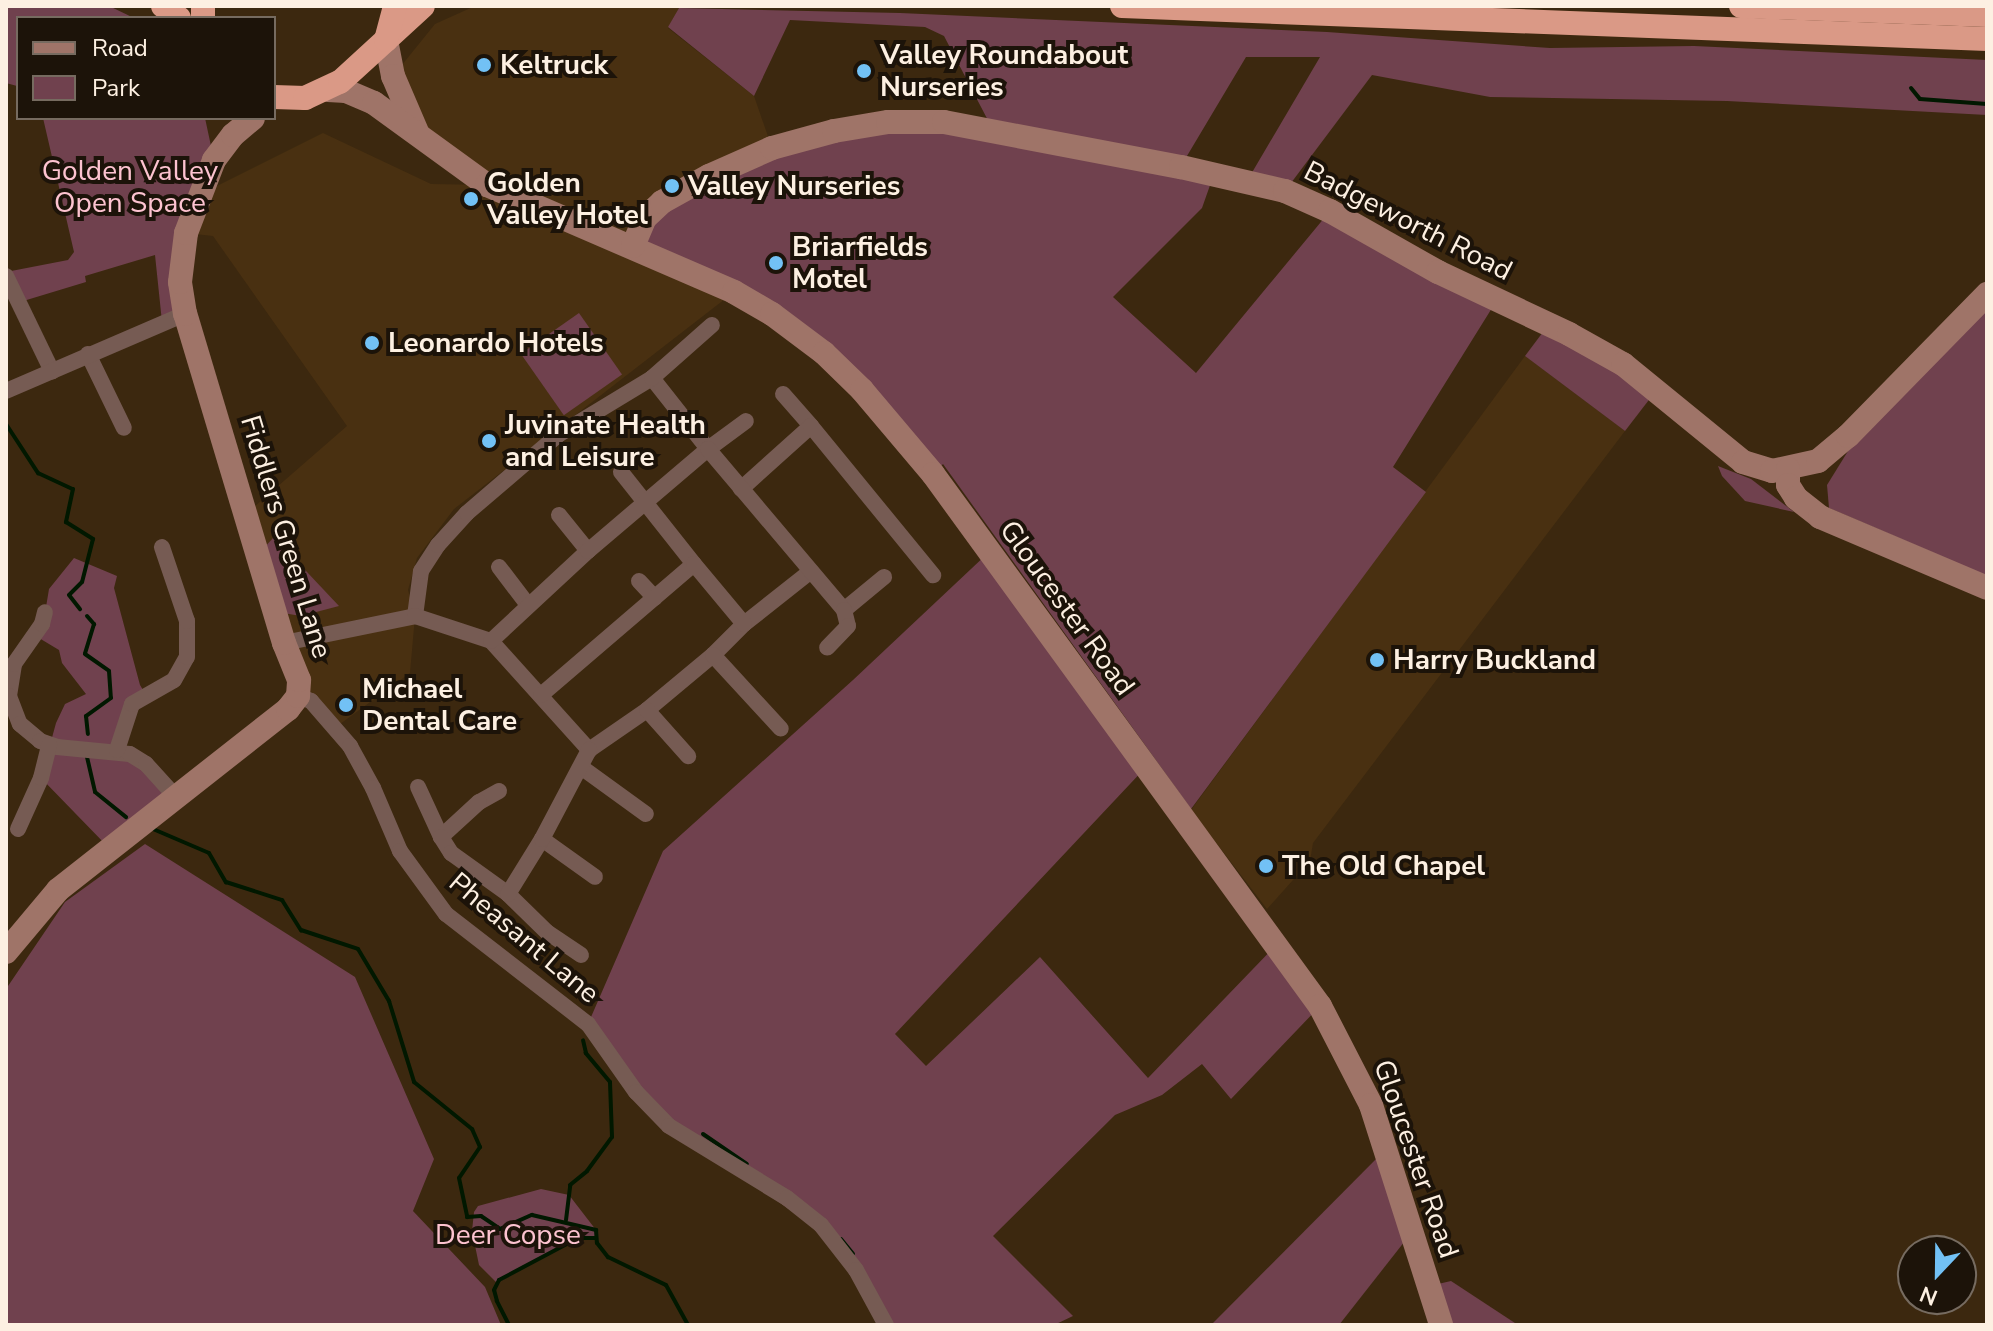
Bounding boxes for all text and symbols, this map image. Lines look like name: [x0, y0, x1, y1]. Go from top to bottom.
legend: [16, 16, 276, 120]
text: Road: [92, 32, 148, 64]
place label: Valley Roundabout Nurseries: [880, 38, 1128, 104]
place label: Keltruck: [500, 48, 608, 82]
marker: Keltruck: [475, 56, 493, 74]
marker: Valley Roundabout Nurseries: [855, 62, 873, 80]
text: Park: [92, 72, 140, 104]
park label: Golden Valley Open Space: [42, 154, 218, 220]
street label: Badgeworth Road: [1298, 154, 1518, 288]
place label: Golden Valley Hotel: [487, 166, 648, 232]
place label: Valley Nurseries: [688, 169, 900, 203]
marker: Valley Nurseries: [663, 177, 681, 195]
marker: Golden Valley Hotel: [462, 190, 480, 208]
place label: Briarfields Motel: [792, 230, 928, 296]
marker: Briarfields Motel: [767, 254, 785, 272]
place label: Leonardo Hotels: [388, 326, 604, 360]
marker: Leonardo Hotels: [363, 334, 381, 352]
place label: Juvinate Health and Leisure: [505, 408, 706, 474]
street label: Fiddlers Green Lane: [233, 412, 339, 662]
marker: Juvinate Health and Leisure: [480, 432, 498, 450]
street label: Gloucester Road: [992, 514, 1142, 702]
place label: Harry Buckland: [1393, 643, 1596, 677]
marker: Harry Buckland: [1368, 651, 1386, 669]
place label: Michael Dental Care: [362, 672, 517, 738]
marker: Michael Dental Care: [337, 696, 355, 714]
place label: The Old Chapel: [1282, 849, 1485, 883]
marker: The Old Chapel: [1257, 857, 1275, 875]
street label: Pheasant Lane: [442, 866, 606, 1010]
street label: Gloucester Road: [1366, 1055, 1466, 1263]
park label: Deer Copse: [435, 1218, 581, 1252]
north arrow: [1897, 1235, 1977, 1315]
text: N: [1916, 1278, 1942, 1312]

